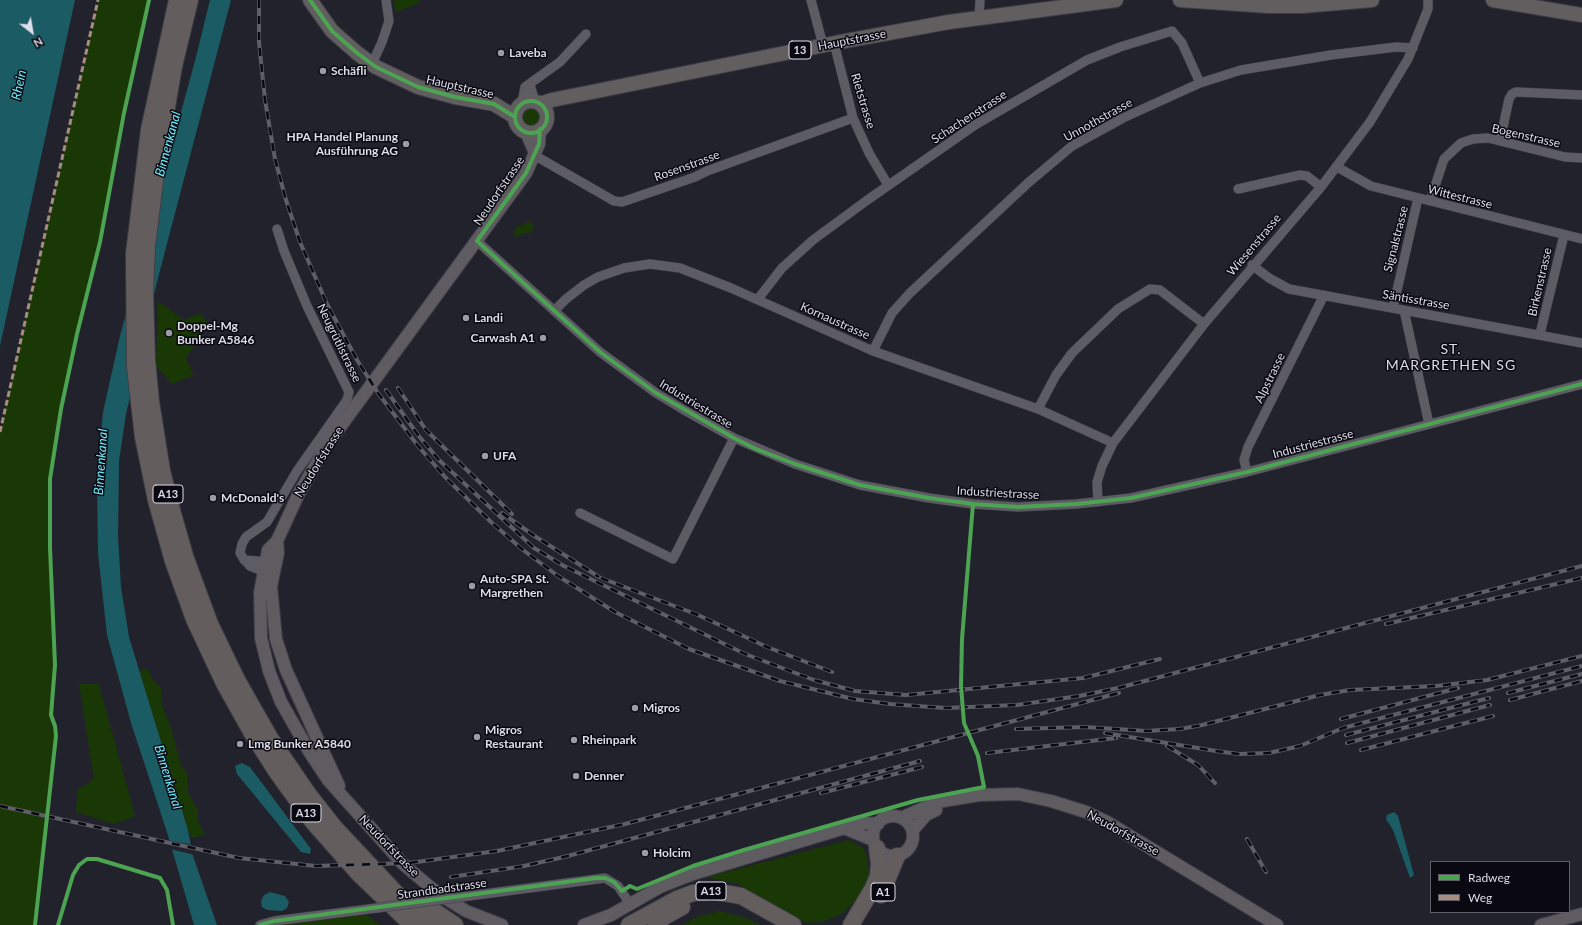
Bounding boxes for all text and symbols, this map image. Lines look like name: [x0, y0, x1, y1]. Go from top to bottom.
north arrow: [12, 12, 52, 52]
street label: Hauptstrasse: [817, 26, 887, 54]
text: N: [31, 35, 45, 50]
road number: 13: [789, 41, 811, 59]
place label: Laveba: [509, 46, 547, 60]
marker: Laveba: [496, 48, 506, 58]
place label: Schäfli: [331, 64, 366, 78]
marker: Schäfli: [318, 66, 328, 76]
water label: Rhein: [8, 68, 30, 102]
street label: Rietstrasse: [848, 71, 878, 131]
street label: Hauptstrasse: [425, 72, 495, 102]
street label: Schachenstrasse: [929, 87, 1009, 147]
street label: Unnothstrasse: [1061, 95, 1135, 145]
water label: Binnenkanal: [152, 110, 184, 178]
street label: Bogenstrasse: [1490, 121, 1562, 151]
place label: HPA Handel Planung Ausführung AG: [286, 130, 398, 158]
marker: HPA Handel Planung Ausführung AG: [401, 139, 411, 149]
street label: Rosenstrasse: [652, 147, 722, 185]
street label: Neudorfstrasse: [471, 154, 527, 228]
street label: Wittestrasse: [1426, 182, 1494, 212]
street label: Signalstrasse: [1381, 204, 1411, 274]
street label: Wiesenstrasse: [1224, 211, 1284, 279]
street label: Birkenstrasse: [1525, 246, 1555, 318]
street label: Säntisstrasse: [1381, 287, 1451, 313]
street label: Kornaustrasse: [798, 299, 872, 343]
street label: Neugrütlistrasse: [314, 301, 364, 385]
place label: Landi: [474, 311, 503, 325]
marker: Landi: [461, 313, 471, 323]
place label: Doppel-Mg Bunker A5846: [177, 319, 254, 347]
marker: Doppel-Mg Bunker A5846: [164, 328, 174, 338]
place label: Carwash A1: [471, 331, 535, 345]
marker: Carwash A1: [538, 333, 548, 343]
district label: ST. MARGRETHEN SG: [1386, 341, 1516, 374]
street label: Alpstrasse: [1252, 351, 1288, 405]
street label: Industriestrasse: [657, 376, 735, 432]
street label: Neudorfstrasse: [292, 424, 346, 500]
street label: Industriestrasse: [1271, 426, 1355, 462]
water label: Binnenkanal: [91, 428, 111, 496]
place label: UFA: [493, 449, 516, 463]
marker: UFA: [480, 451, 490, 461]
street label: Industriestrasse: [956, 484, 1040, 502]
road number: A13: [153, 485, 183, 503]
place label: McDonald's: [221, 491, 284, 505]
marker: McDonald's: [208, 493, 218, 503]
place label: Auto-SPA St. Margrethen: [480, 572, 549, 600]
marker: Auto-SPA St. Margrethen: [467, 581, 477, 591]
place label: Migros: [643, 701, 680, 715]
marker: Migros: [630, 703, 640, 713]
place label: Migros Restaurant: [485, 723, 543, 751]
marker: Migros Restaurant: [472, 732, 482, 742]
place label: Rheinpark: [582, 733, 636, 747]
marker: Rheinpark: [569, 735, 579, 745]
place label: Lmg Bunker A5840: [248, 737, 351, 751]
marker: Lmg Bunker A5840: [235, 739, 245, 749]
water label: Binnenkanal: [151, 743, 185, 811]
place label: Denner: [584, 769, 624, 783]
marker: Denner: [571, 771, 581, 781]
road number: A13: [291, 804, 321, 822]
street label: Neudorfstrasse: [1084, 807, 1162, 859]
street label: Neudorfstrasse: [356, 812, 422, 880]
place label: Holcim: [653, 846, 691, 860]
marker: Holcim: [640, 848, 650, 858]
legend: [1430, 861, 1570, 913]
text: Radweg: [1468, 870, 1510, 885]
street label: Strandbadstrasse: [396, 876, 488, 902]
road number: A13: [696, 882, 726, 900]
road number: A1: [871, 883, 895, 901]
text: Weg: [1468, 890, 1492, 905]

